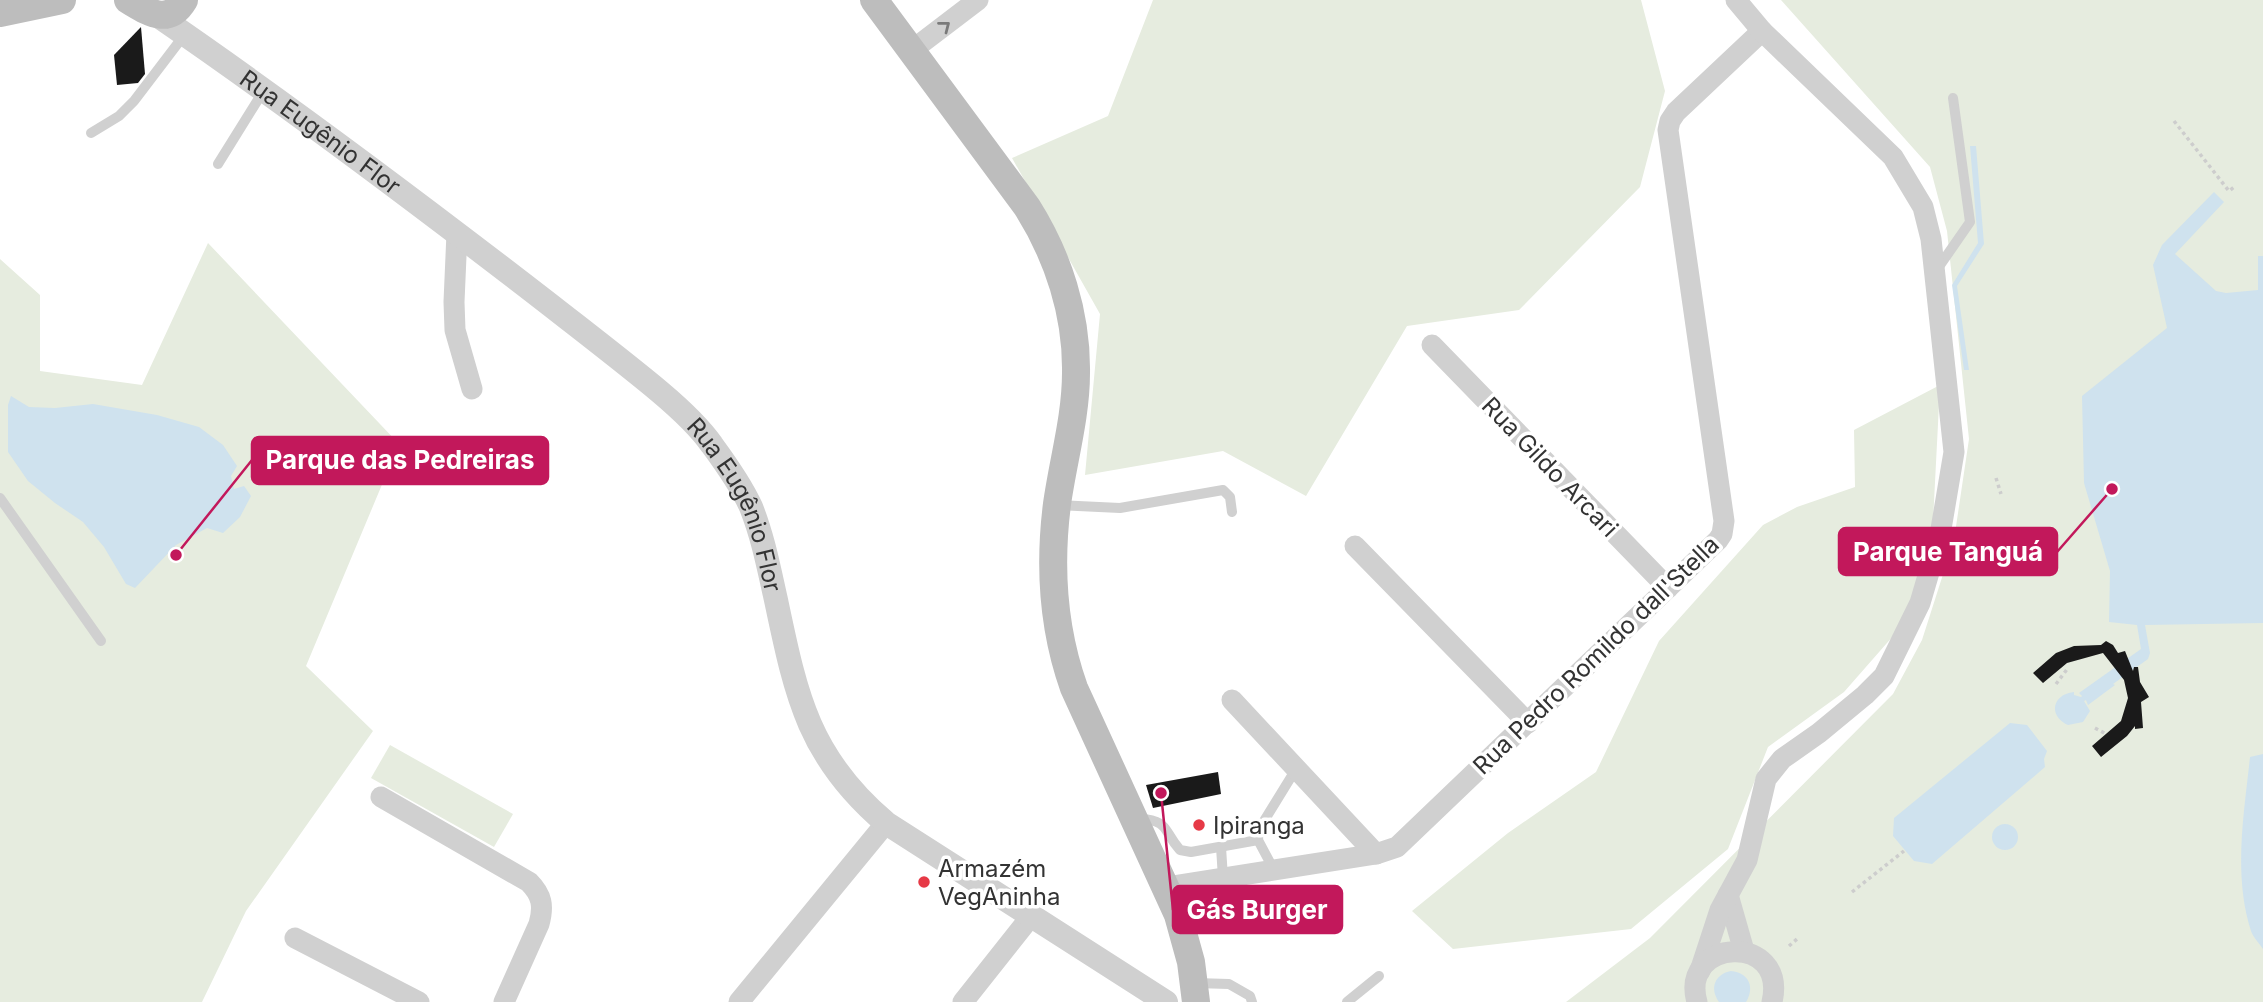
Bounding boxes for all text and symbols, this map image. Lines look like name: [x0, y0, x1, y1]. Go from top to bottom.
one-way arrow: [937, 21, 950, 34]
street label: Rua Eugênio Flor: [235, 63, 407, 200]
street label: Rua Gildo Arcari: [1476, 391, 1624, 543]
street label: Rua Eugênio Flor: [681, 411, 788, 594]
callout: Parque das Pedreiras: [252, 437, 548, 484]
text: Parque das Pedreiras: [266, 444, 534, 475]
callout: Parque Tanguá: [1839, 528, 2057, 575]
street label: Rua Pedro Romildo dall'Stella: [1467, 530, 1725, 780]
text: Parque Tanguá: [1853, 536, 2043, 567]
place label: Ipiranga: [1213, 811, 1305, 840]
marker: Ipiranga: [1191, 817, 1207, 833]
place label: Armazém VegAninha: [938, 854, 1060, 911]
marker: Armazém VegAninha: [916, 874, 932, 890]
callout: Gás Burger: [1173, 886, 1342, 933]
text: Gás Burger: [1186, 894, 1328, 925]

